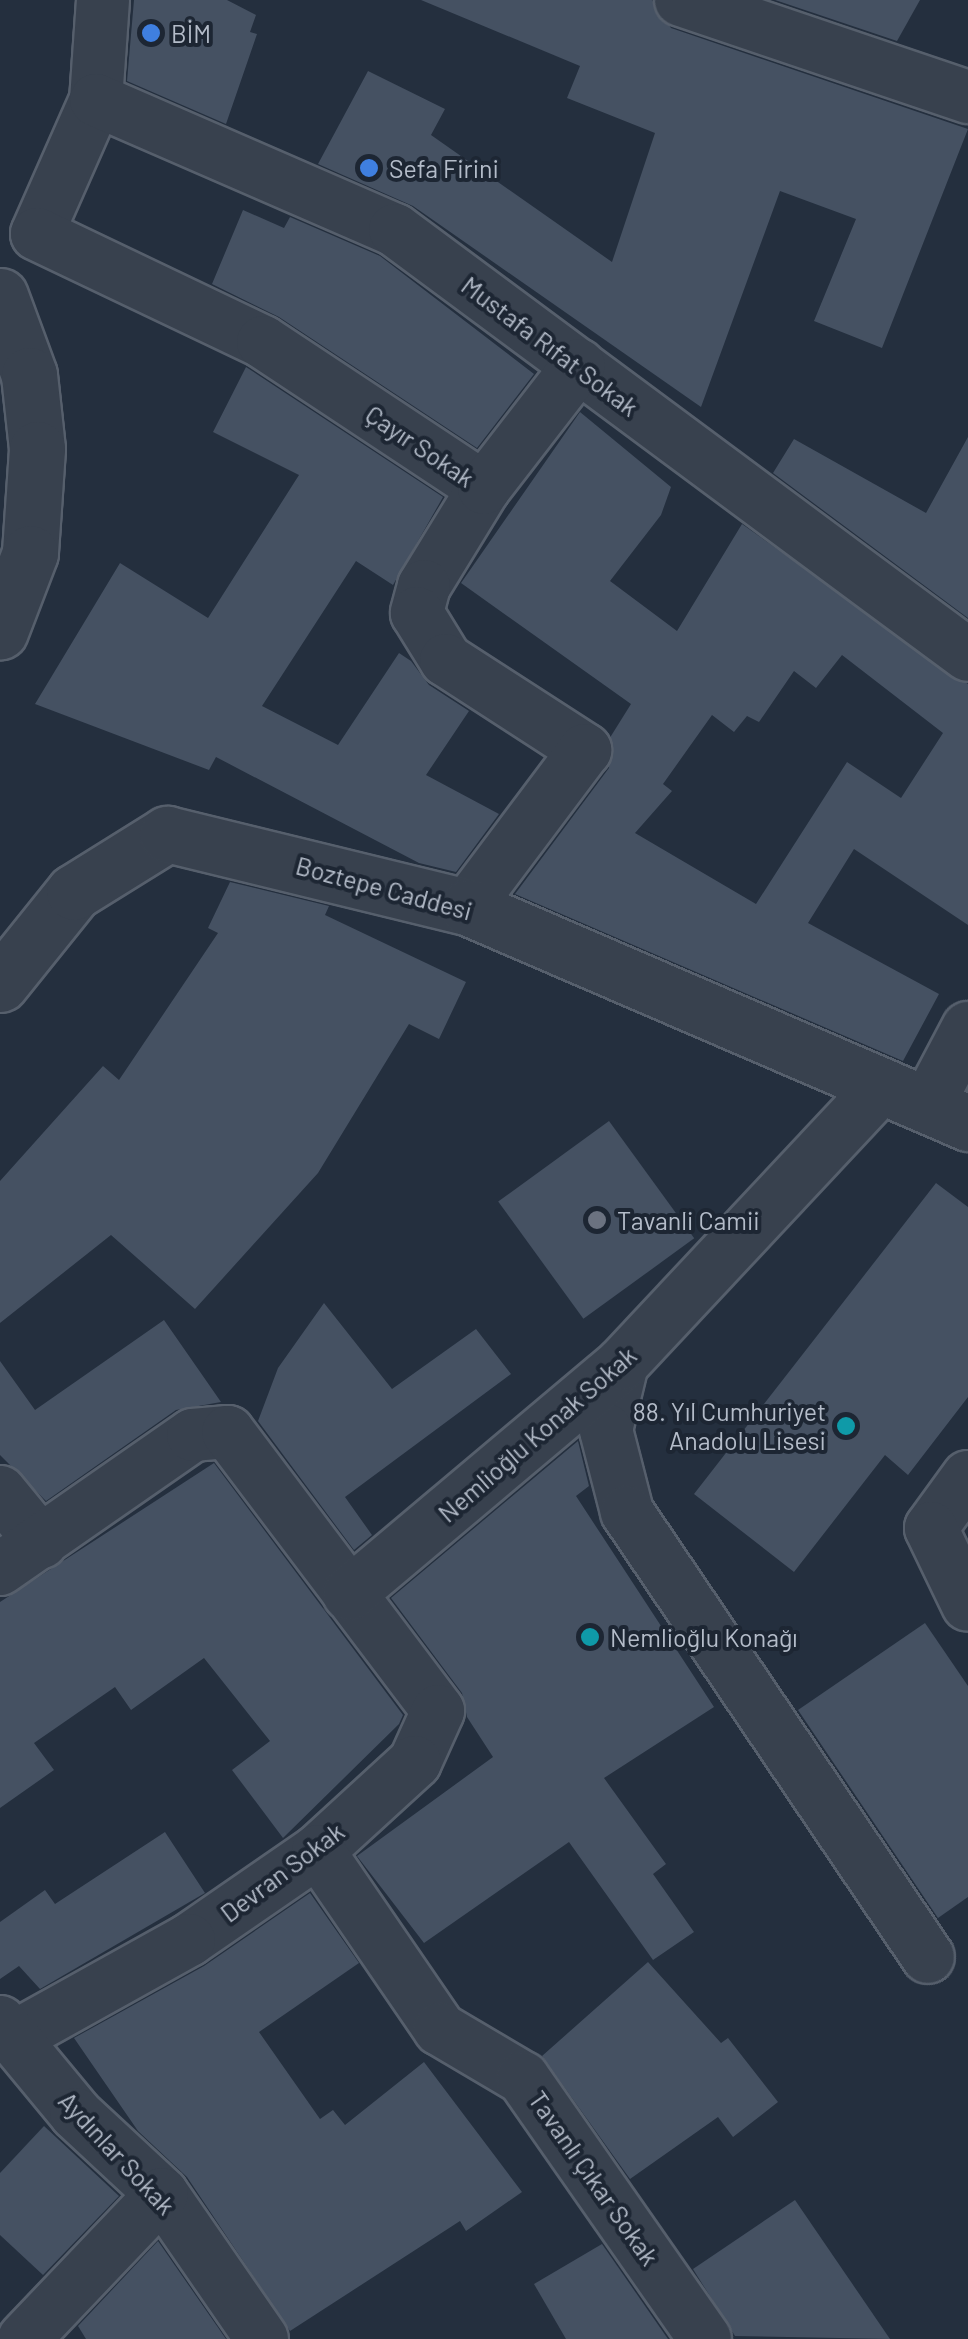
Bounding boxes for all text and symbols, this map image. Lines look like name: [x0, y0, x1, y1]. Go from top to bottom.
place label: BİM: [171, 18, 211, 48]
marker: BİM: [140, 22, 162, 44]
place label: Sefa Firini: [389, 153, 499, 183]
marker: Sefa Firini: [358, 157, 380, 179]
street label: Mustafa Rıfat Sokak: [456, 270, 644, 422]
street label: Çayır Sokak: [360, 399, 480, 493]
street label: Boztepe Caddesi: [293, 850, 475, 926]
place label: Tavanli Camii: [617, 1205, 760, 1235]
marker: Tavanli Camii: [586, 1209, 608, 1231]
street label: Nemlioğlu Konak Sokak: [432, 1340, 642, 1528]
place label: 88. Yıl Cumhuriyet Anadolu Lisesi: [633, 1397, 826, 1456]
marker: 88. Yıl Cumhuriyet Anadolu Lisesi: [835, 1415, 857, 1437]
place label: Nemlioğlu Konağı: [610, 1622, 798, 1652]
marker: Nemlioğlu Konağı: [579, 1626, 601, 1648]
street label: Devran Sokak: [214, 1816, 350, 1928]
street label: Tavanlı Çıkar Sokak: [523, 2085, 665, 2271]
street label: Aydınlar Sokak: [53, 2086, 181, 2220]

